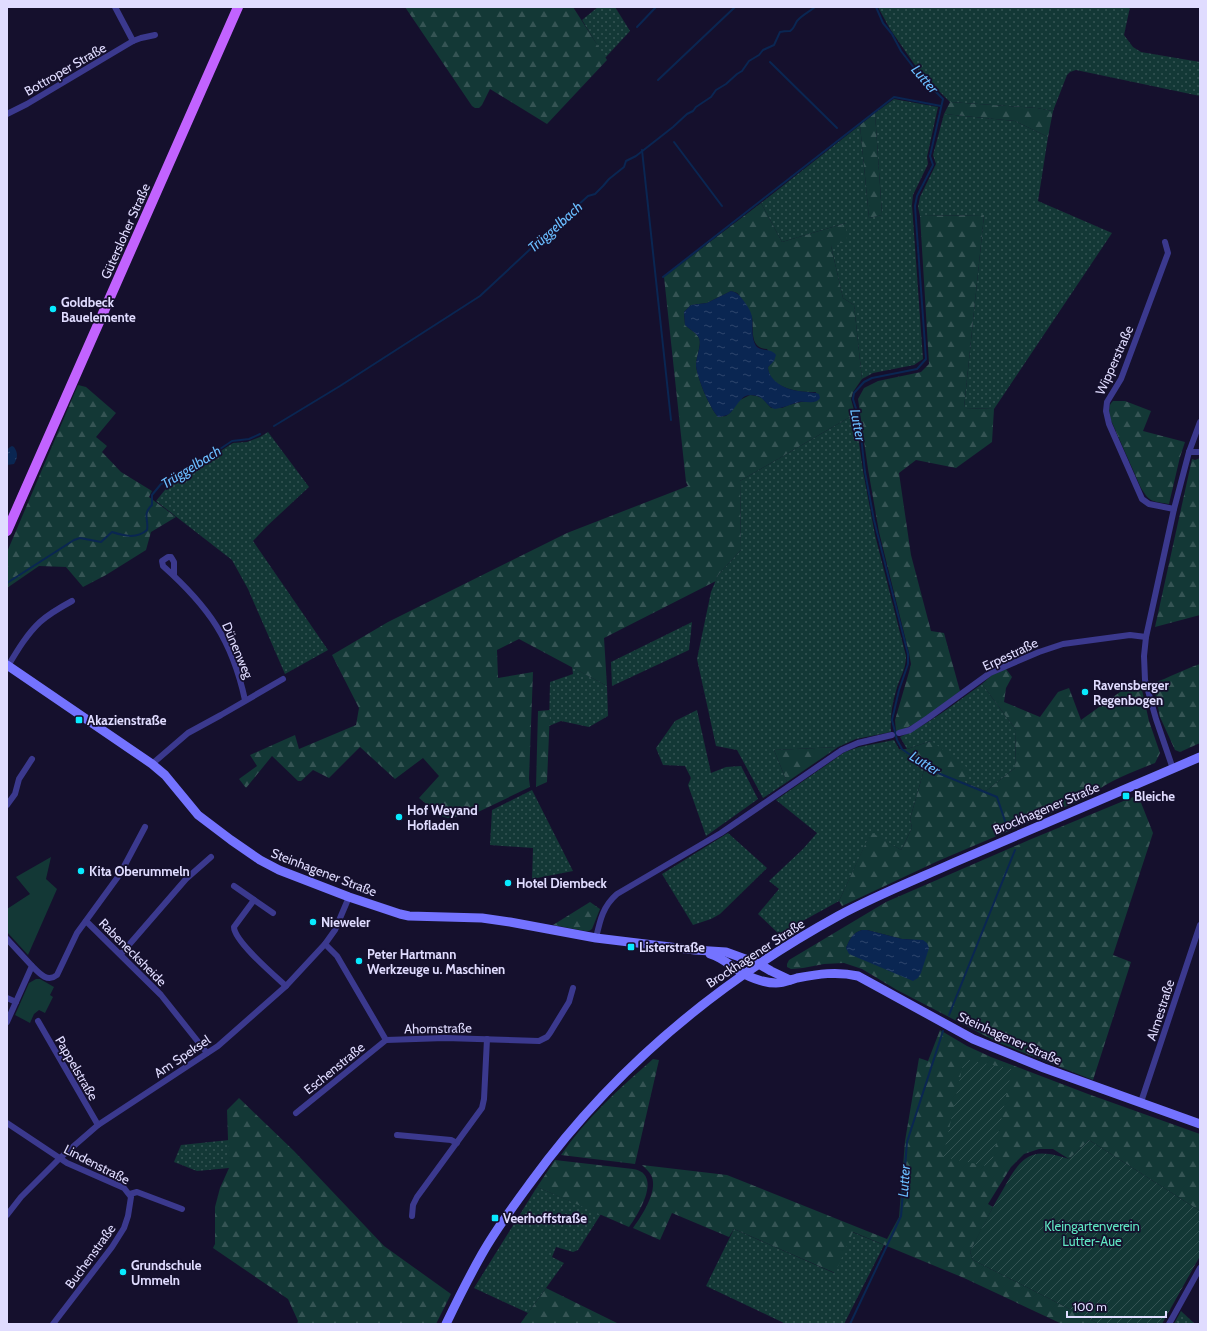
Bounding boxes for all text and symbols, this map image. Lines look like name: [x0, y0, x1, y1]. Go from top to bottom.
street label: Bottroper Straße: [21, 39, 109, 99]
water label: Lutter: [908, 61, 943, 98]
street label: Gütersloher Straße: [97, 180, 153, 281]
water label: Trüggelbach: [524, 198, 586, 256]
place label: Goldbeck Bauelemente: [61, 294, 136, 325]
marker: Goldbeck Bauelemente: [48, 304, 58, 314]
street label: Wipperstraße: [1092, 322, 1137, 397]
water label: Lutter: [846, 407, 870, 443]
water label: Trüggelbach: [158, 441, 224, 493]
street label: Dünenweg: [219, 619, 257, 681]
street label: Erpestraße: [980, 634, 1041, 674]
place label: Ravensberger Regenbogen: [1093, 677, 1170, 708]
marker: Ravensberger Regenbogen: [1080, 687, 1090, 697]
place label: Akazienstraße: [87, 712, 167, 728]
marker: Akazienstraße: [74, 715, 84, 725]
water label: Lutter: [906, 747, 944, 780]
street label: Brockhagener Straße: [990, 778, 1102, 838]
place label: Bleiche: [1134, 788, 1175, 804]
marker: Bleiche: [1121, 791, 1131, 801]
place label: Hof Weyand Hofladen: [407, 802, 478, 833]
marker: Hof Weyand Hofladen: [394, 812, 404, 822]
street label: Steinhagener Straße: [269, 844, 379, 900]
place label: Kita Oberummeln: [89, 863, 190, 879]
marker: Kita Oberummeln: [76, 866, 86, 876]
place label: Hotel Diembeck: [516, 875, 608, 891]
marker: Hotel Diembeck: [503, 878, 513, 888]
place label: Nieweler: [321, 914, 371, 930]
street label: Rabenecksheide: [96, 915, 170, 989]
street label: Brockhagener Straße: [703, 915, 807, 991]
marker: Nieweler: [308, 917, 318, 927]
place label: Listerstraße: [639, 939, 705, 955]
marker: Listerstraße: [626, 942, 636, 952]
place label: Peter Hartmann Werkzeuge u. Maschinen: [367, 946, 505, 977]
marker: Peter Hartmann Werkzeuge u. Maschinen: [354, 956, 364, 966]
street label: Almestraße: [1143, 977, 1177, 1043]
street label: Steinhagener Straße: [956, 1008, 1065, 1068]
street label: Ahornstraße: [404, 1019, 472, 1037]
street label: Am Speksel: [151, 1031, 213, 1081]
street label: Pappelstraße: [52, 1033, 102, 1103]
street label: Eschenstraße: [300, 1038, 368, 1097]
street label: Lindenstraße: [61, 1141, 133, 1188]
water label: Lutter: [894, 1163, 914, 1198]
place label: Veerhoffstraße: [503, 1210, 587, 1226]
marker: Veerhoffstraße: [490, 1213, 500, 1223]
park label: Kleingartenverein Lutter-Aue: [1044, 1218, 1140, 1249]
street label: Buchenstraße: [61, 1220, 119, 1291]
place label: Grundschule Ummeln: [131, 1257, 202, 1288]
marker: Grundschule Ummeln: [118, 1267, 128, 1277]
scale bar: [1067, 1293, 1166, 1319]
text: 100 m: [1073, 1299, 1107, 1314]

